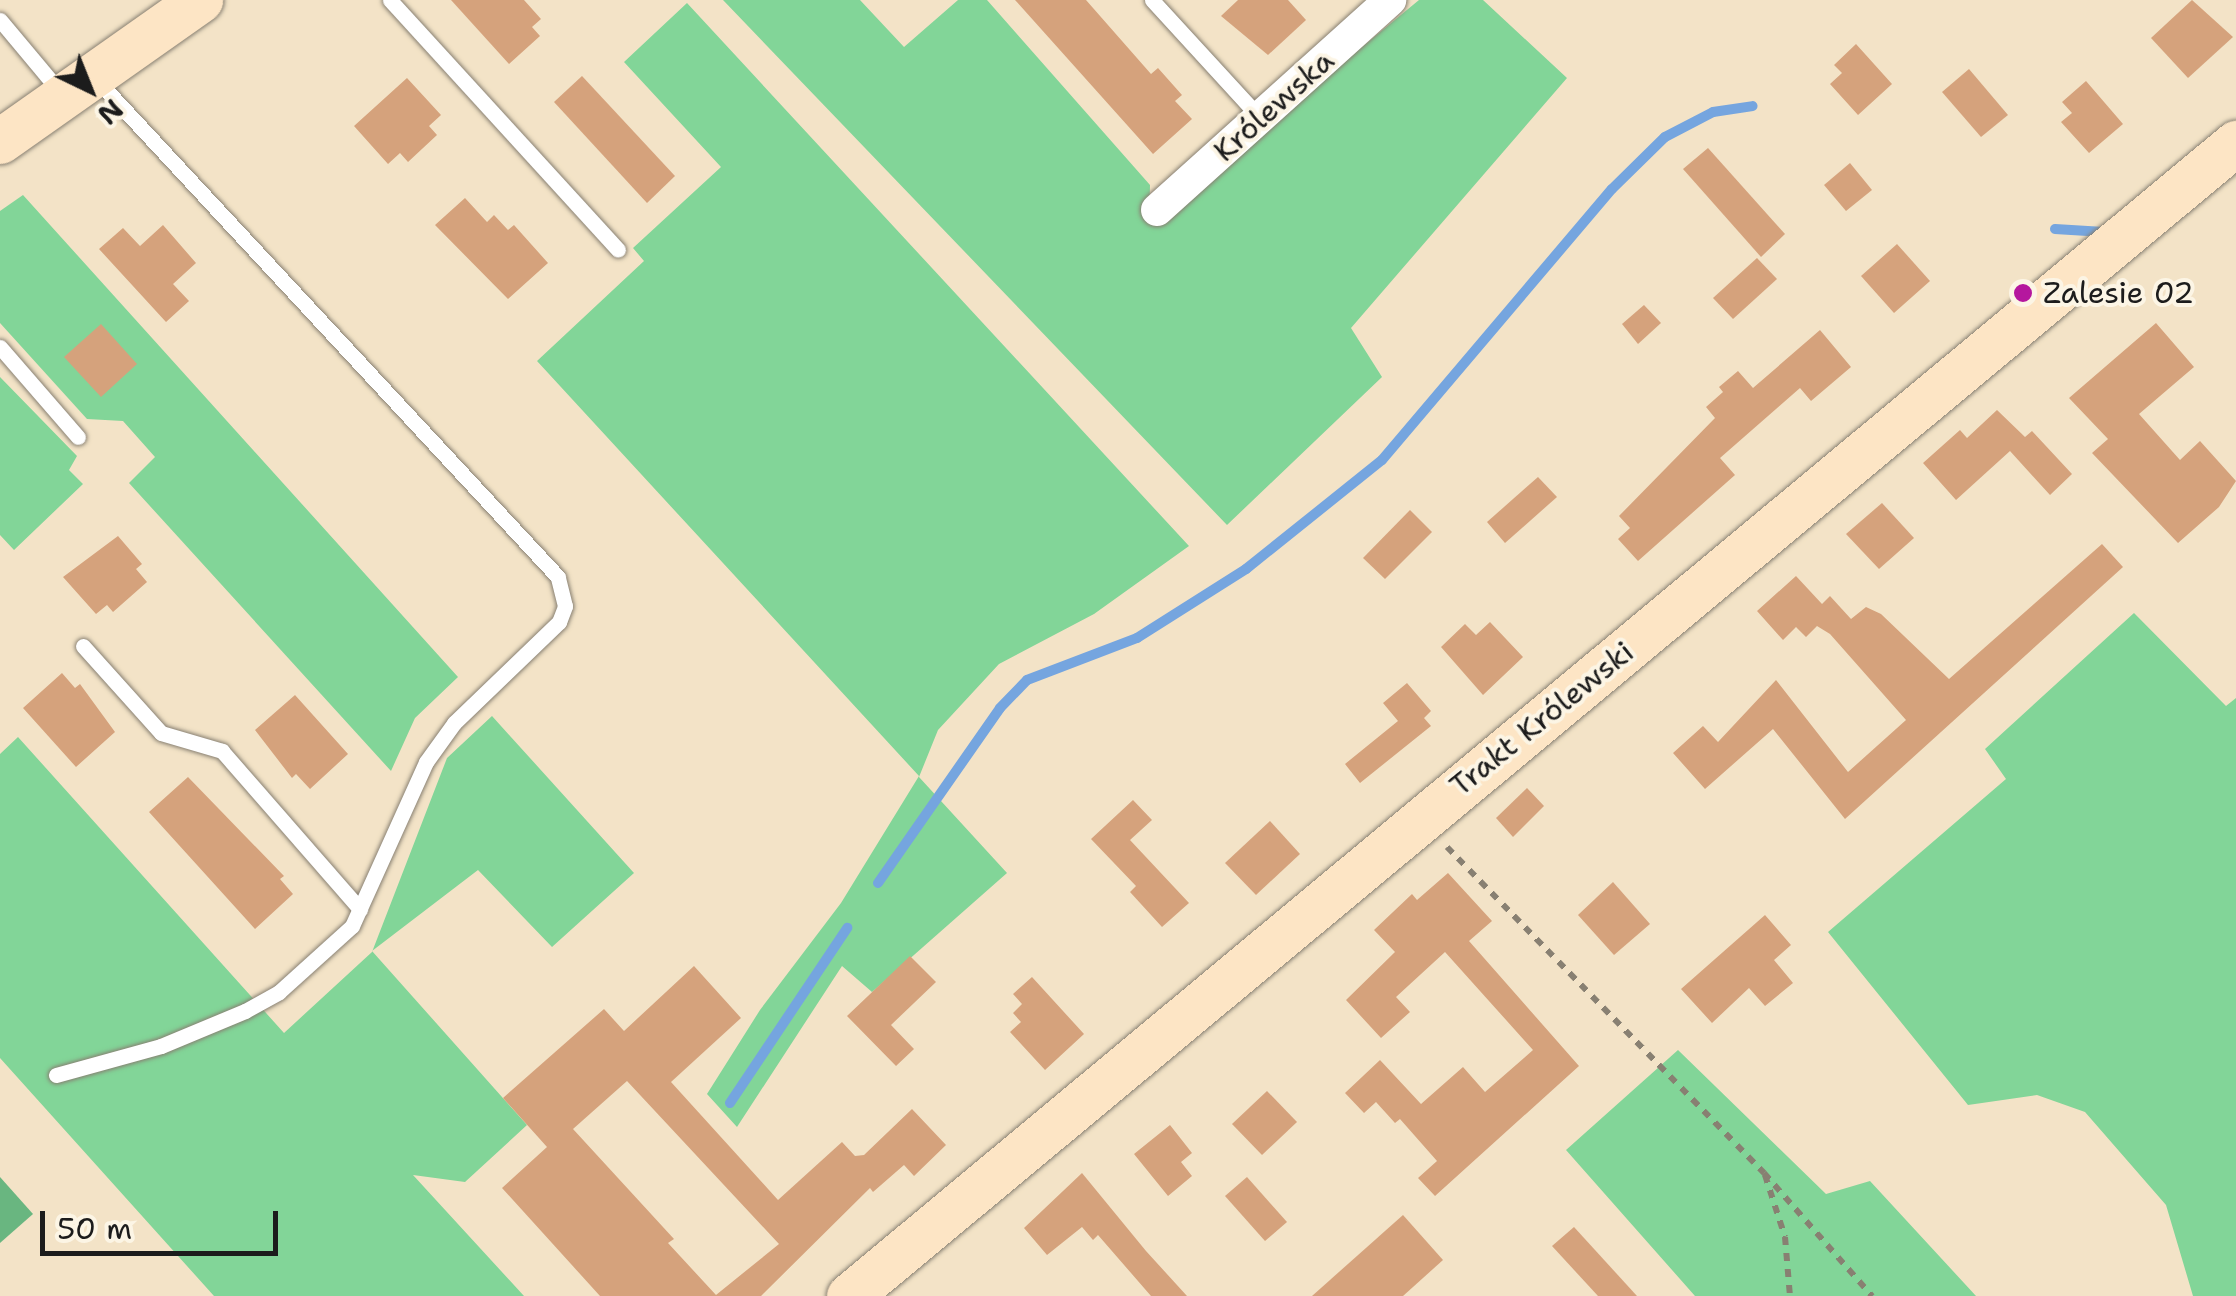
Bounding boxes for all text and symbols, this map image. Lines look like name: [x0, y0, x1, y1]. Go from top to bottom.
north arrow: [40, 40, 140, 140]
street label: Królewska: [1206, 43, 1342, 169]
text: N: [89, 90, 132, 133]
place label: Zalesie 02: [2043, 275, 2194, 311]
marker: Zalesie 02: [2012, 282, 2034, 304]
street label: Trakt Królewski: [1443, 634, 1641, 804]
scale bar: [45, 1191, 282, 1253]
text: 50 m: [57, 1208, 132, 1249]

